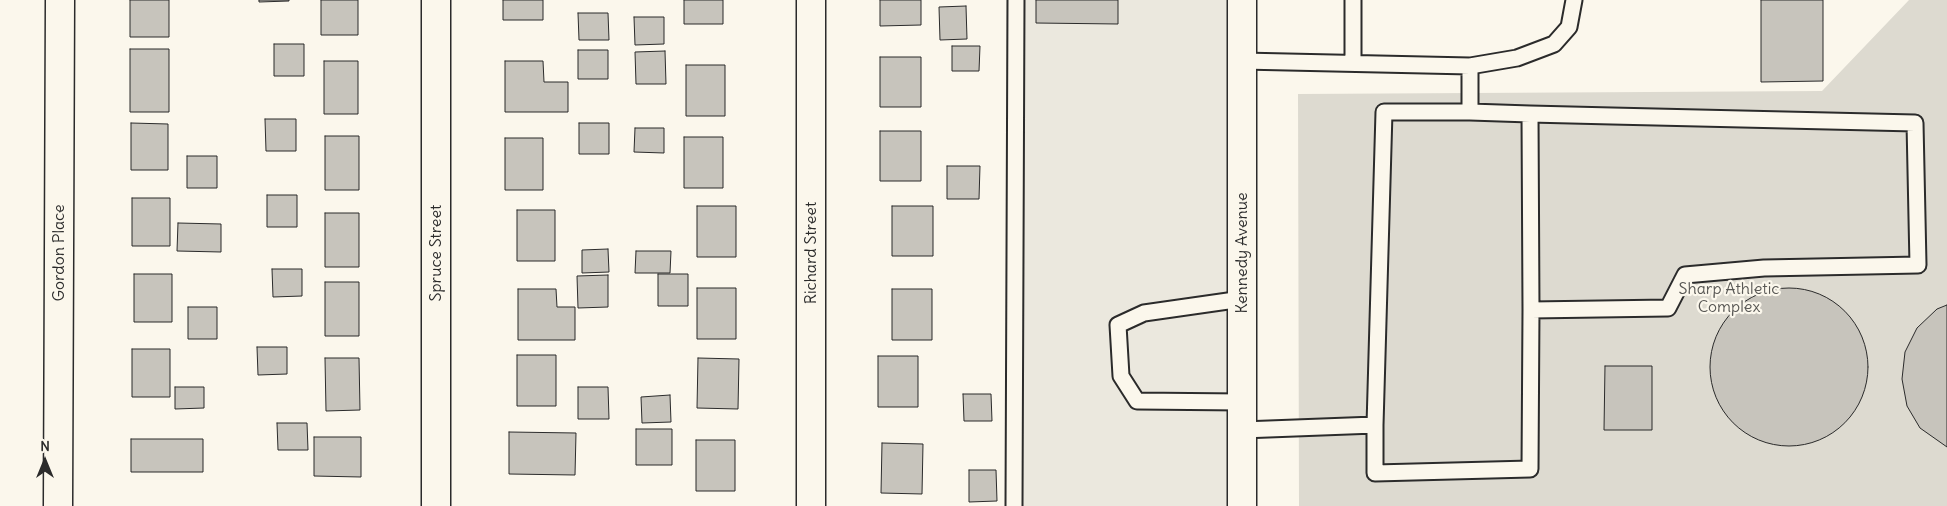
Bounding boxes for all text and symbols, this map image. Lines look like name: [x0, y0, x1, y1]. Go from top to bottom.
street label: Kennedy Avenue: [1232, 192, 1252, 314]
street label: Richard Street: [801, 202, 821, 304]
street label: Gordon Place: [49, 204, 69, 302]
street label: Spruce Street: [426, 205, 446, 301]
park label: Sharp Athletic Complex: [1679, 279, 1779, 317]
north arrow: [20, 436, 70, 486]
text: N: [40, 437, 50, 455]

